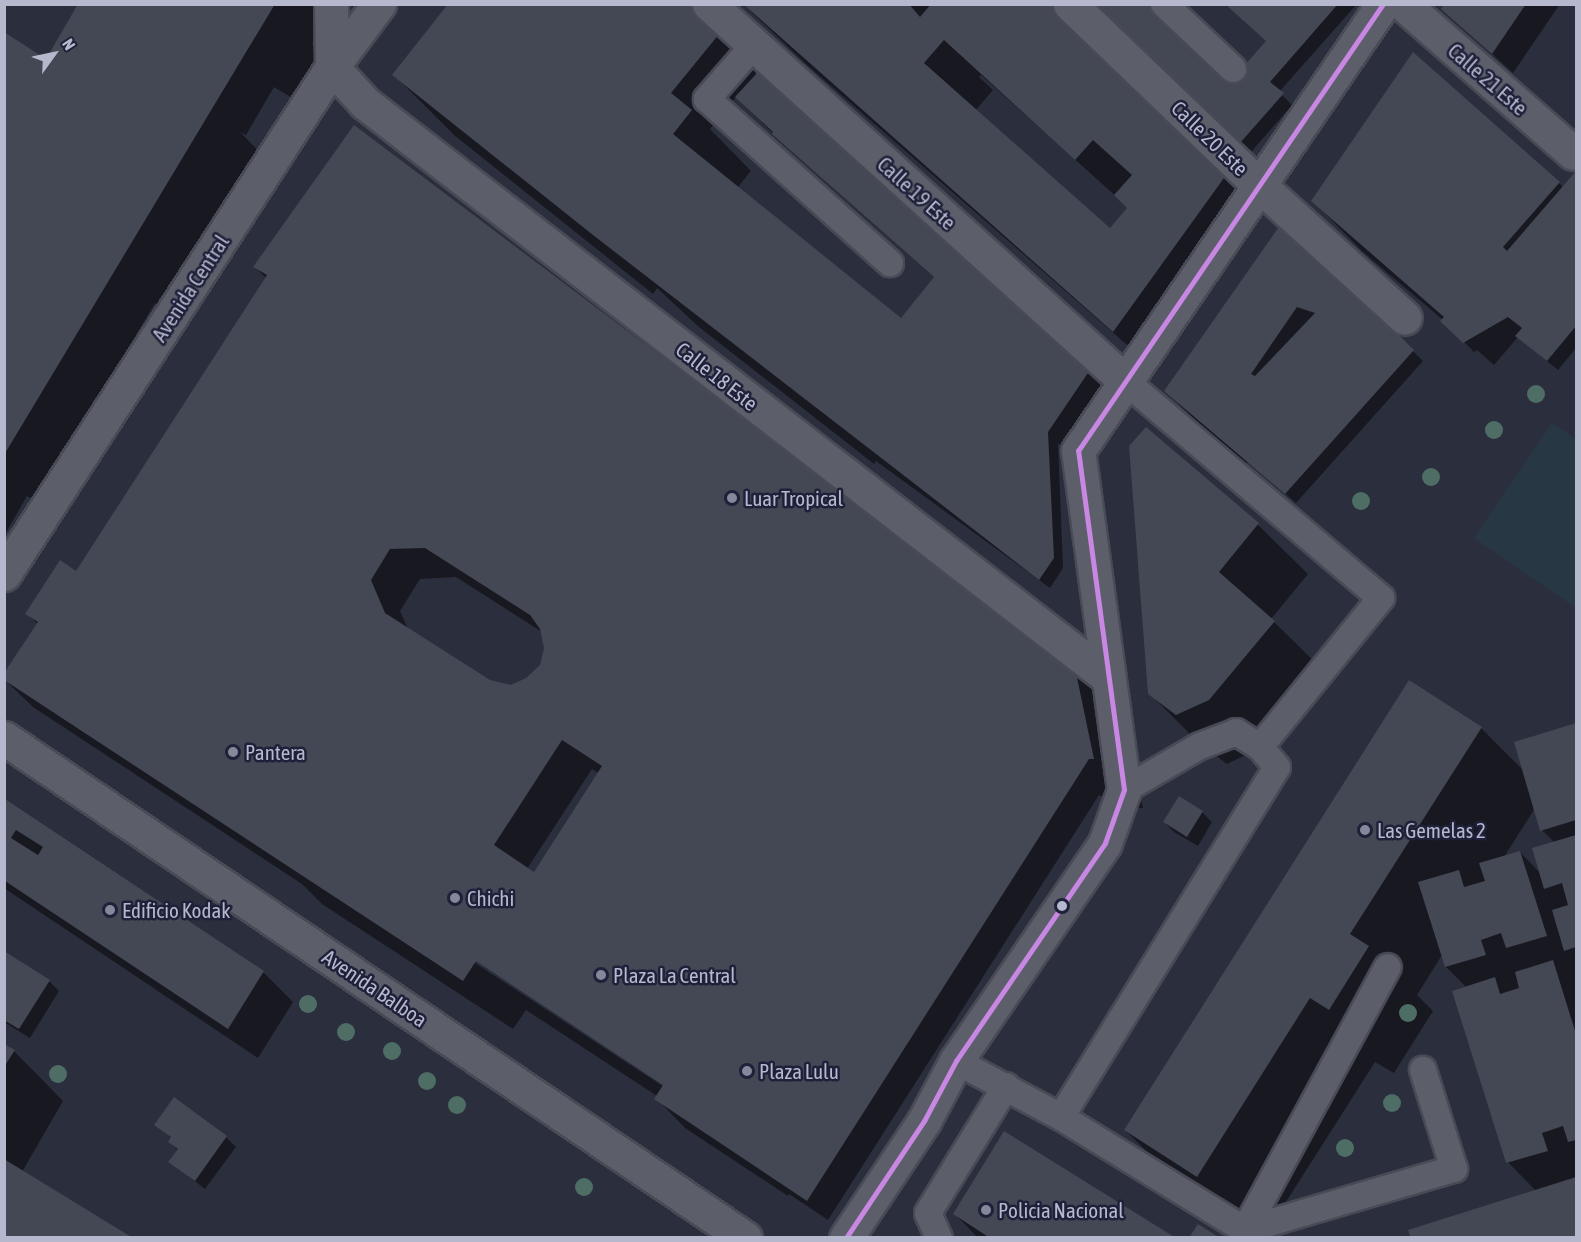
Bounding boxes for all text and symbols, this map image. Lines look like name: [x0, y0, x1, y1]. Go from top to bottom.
north arrow: [24, 24, 84, 84]
text: N: [59, 35, 79, 53]
street label: Calle 21 Este: [1443, 38, 1533, 120]
street label: Calle 20 Este: [1166, 95, 1254, 181]
street label: Calle 19 Este: [873, 151, 961, 235]
street label: Avenida Central: [146, 230, 234, 346]
street label: Calle 18 Este: [671, 336, 763, 416]
place label: Luar Tropical: [744, 485, 843, 511]
marker: Luar Tropical: [725, 491, 739, 505]
place label: Pantera: [245, 739, 306, 765]
marker: Pantera: [226, 745, 240, 759]
place label: Las Gemelas 2: [1377, 817, 1486, 843]
marker: Las Gemelas 2: [1358, 823, 1372, 837]
place label: Chichi: [467, 885, 514, 911]
marker: Chichi: [448, 891, 462, 905]
place label: Edificio Kodak: [122, 897, 230, 923]
unlabelled marker: [1056, 900, 1068, 912]
marker: Edificio Kodak: [103, 903, 117, 917]
street label: Avenida Balboa: [318, 944, 432, 1032]
place label: Plaza La Central: [613, 962, 736, 988]
marker: Plaza La Central: [594, 968, 608, 982]
place label: Plaza Lulu: [759, 1058, 839, 1084]
marker: Plaza Lulu: [740, 1064, 754, 1078]
place label: Policia Nacional: [998, 1197, 1124, 1223]
marker: Policia Nacional: [979, 1203, 993, 1217]

